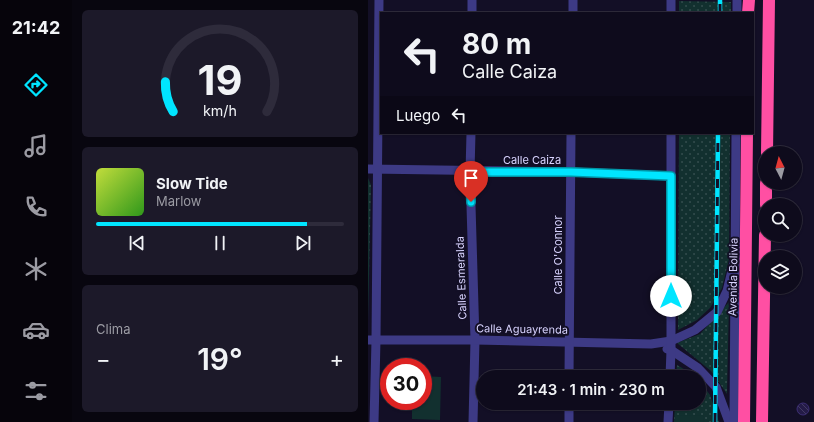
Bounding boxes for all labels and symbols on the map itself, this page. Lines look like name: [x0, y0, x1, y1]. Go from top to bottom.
north arrow: [758, 146, 802, 190]
street label: Calle Caiza: [503, 153, 561, 167]
pin: [454, 161, 488, 202]
street label: Calle O'Connor: [551, 215, 565, 295]
street label: Calle Esmeralda: [453, 236, 469, 320]
street label: Avenida Bolivia: [725, 238, 741, 316]
position arrow: [650, 275, 692, 317]
street label: Calle Aguayrenda: [476, 321, 568, 337]
speed limit sign: 30: [380, 358, 432, 410]

